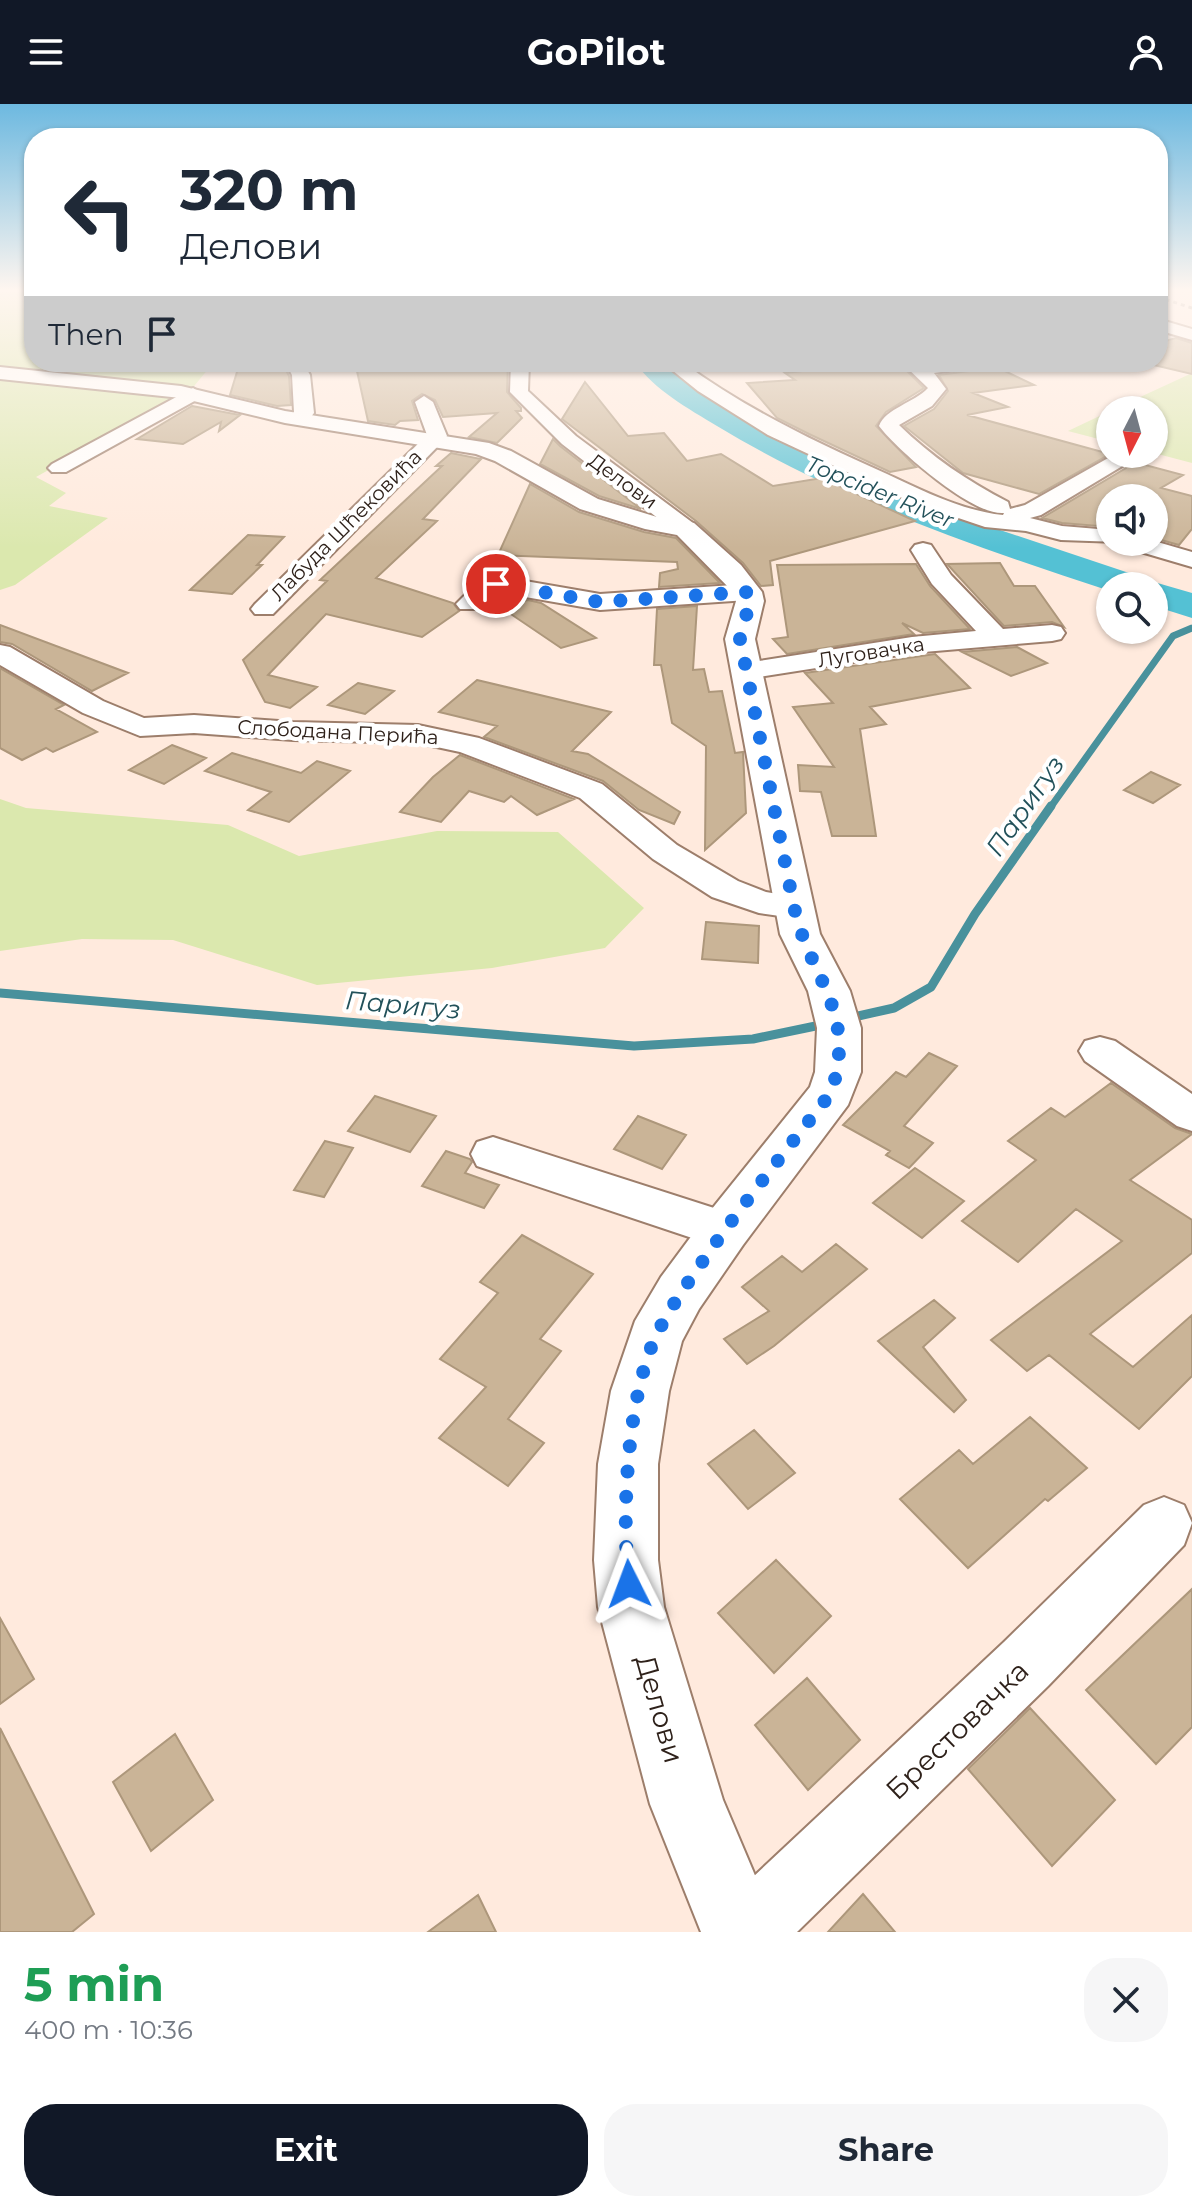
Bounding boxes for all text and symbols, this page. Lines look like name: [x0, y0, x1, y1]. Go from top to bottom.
icon: menu: [24, 30, 68, 74]
text: GoPilot: [527, 30, 665, 74]
icon: person: [1124, 30, 1168, 74]
text: 320 m: [180, 156, 359, 224]
icon: left: [48, 160, 152, 264]
text: Делови: [180, 224, 322, 268]
icon: arrive: [140, 312, 184, 356]
text: Then: [48, 316, 124, 353]
north arrow: [1096, 396, 1168, 468]
map controls: [1096, 396, 1168, 644]
street label: Лабуда Шћековића: [266, 445, 426, 605]
street label: Делови: [584, 448, 662, 514]
water label: Topcider River: [802, 450, 959, 534]
button: sound: [1096, 484, 1168, 556]
pin: [462, 550, 530, 618]
icon: arrive: [474, 562, 518, 606]
button: search: [1096, 572, 1168, 644]
street label: Луговачка: [816, 632, 926, 672]
street label: Слободана Перића: [237, 715, 439, 749]
water label: Паригуз: [979, 749, 1071, 863]
water label: Паригуз: [344, 984, 462, 1026]
position arrow: [587, 1542, 671, 1626]
street label: Делови: [628, 1651, 692, 1767]
street label: Брестовачка: [879, 1653, 1035, 1807]
text: 5 min: [24, 1955, 164, 2013]
button: close: [1084, 1958, 1168, 2042]
text: 400 m · 10:36: [24, 2014, 193, 2046]
button: Exit: [24, 2104, 588, 2196]
button: Share: [604, 2104, 1168, 2196]

